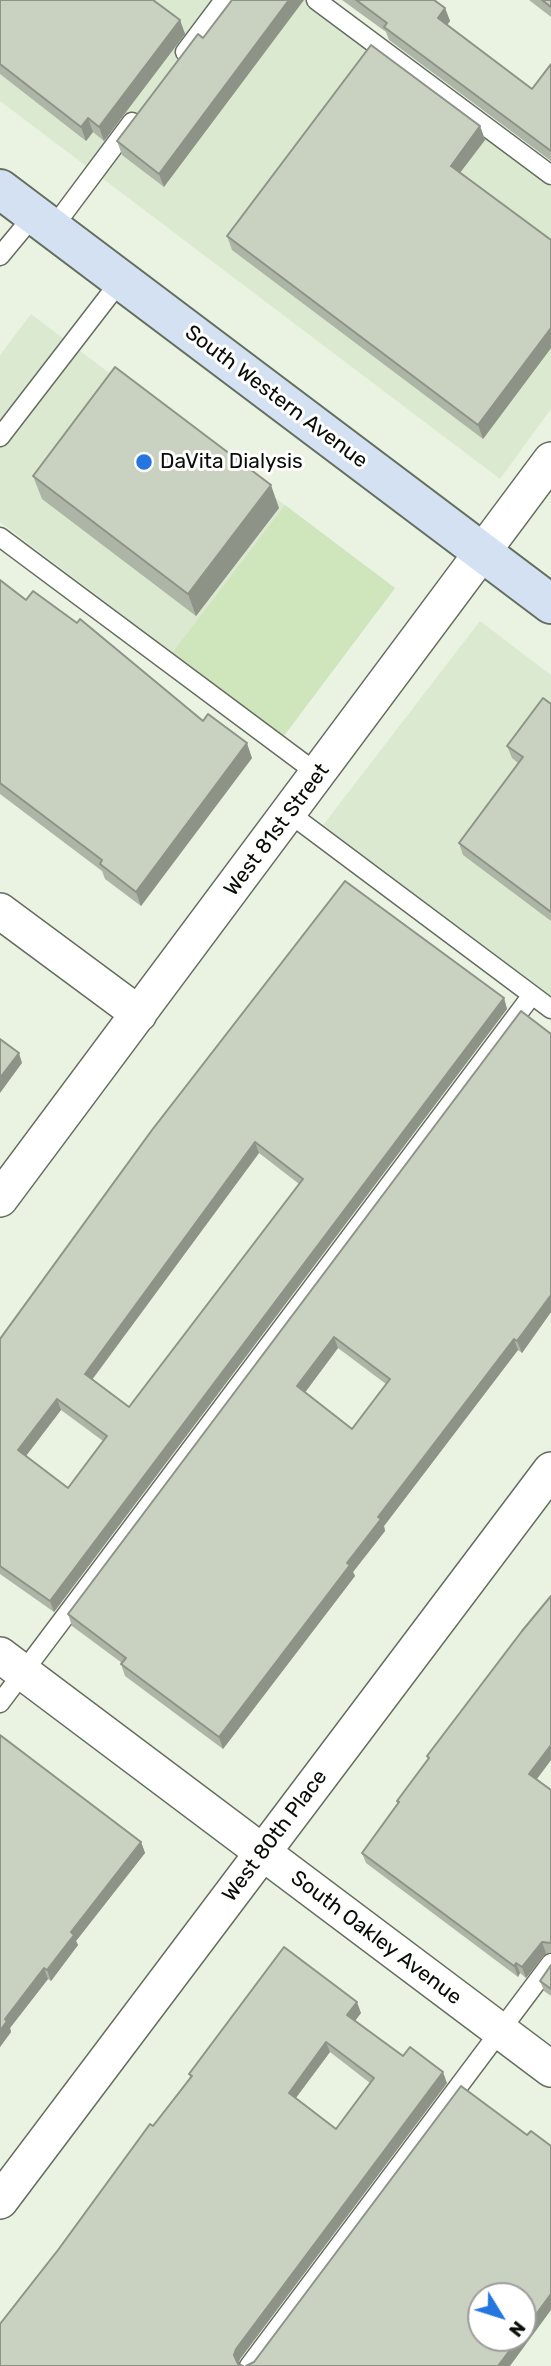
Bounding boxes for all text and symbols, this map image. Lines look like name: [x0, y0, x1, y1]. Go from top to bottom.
street label: South Western Avenue: [180, 320, 372, 474]
place label: DaVita Dialysis: [160, 449, 303, 475]
marker: DaVita Dialysis: [134, 452, 154, 472]
street label: West 81st Street: [219, 759, 335, 901]
street label: West 80th Place: [217, 1765, 333, 1907]
street label: South Oakley Avenue: [286, 1866, 466, 2010]
north arrow: [467, 2282, 537, 2352]
text: N: [504, 2317, 531, 2341]

